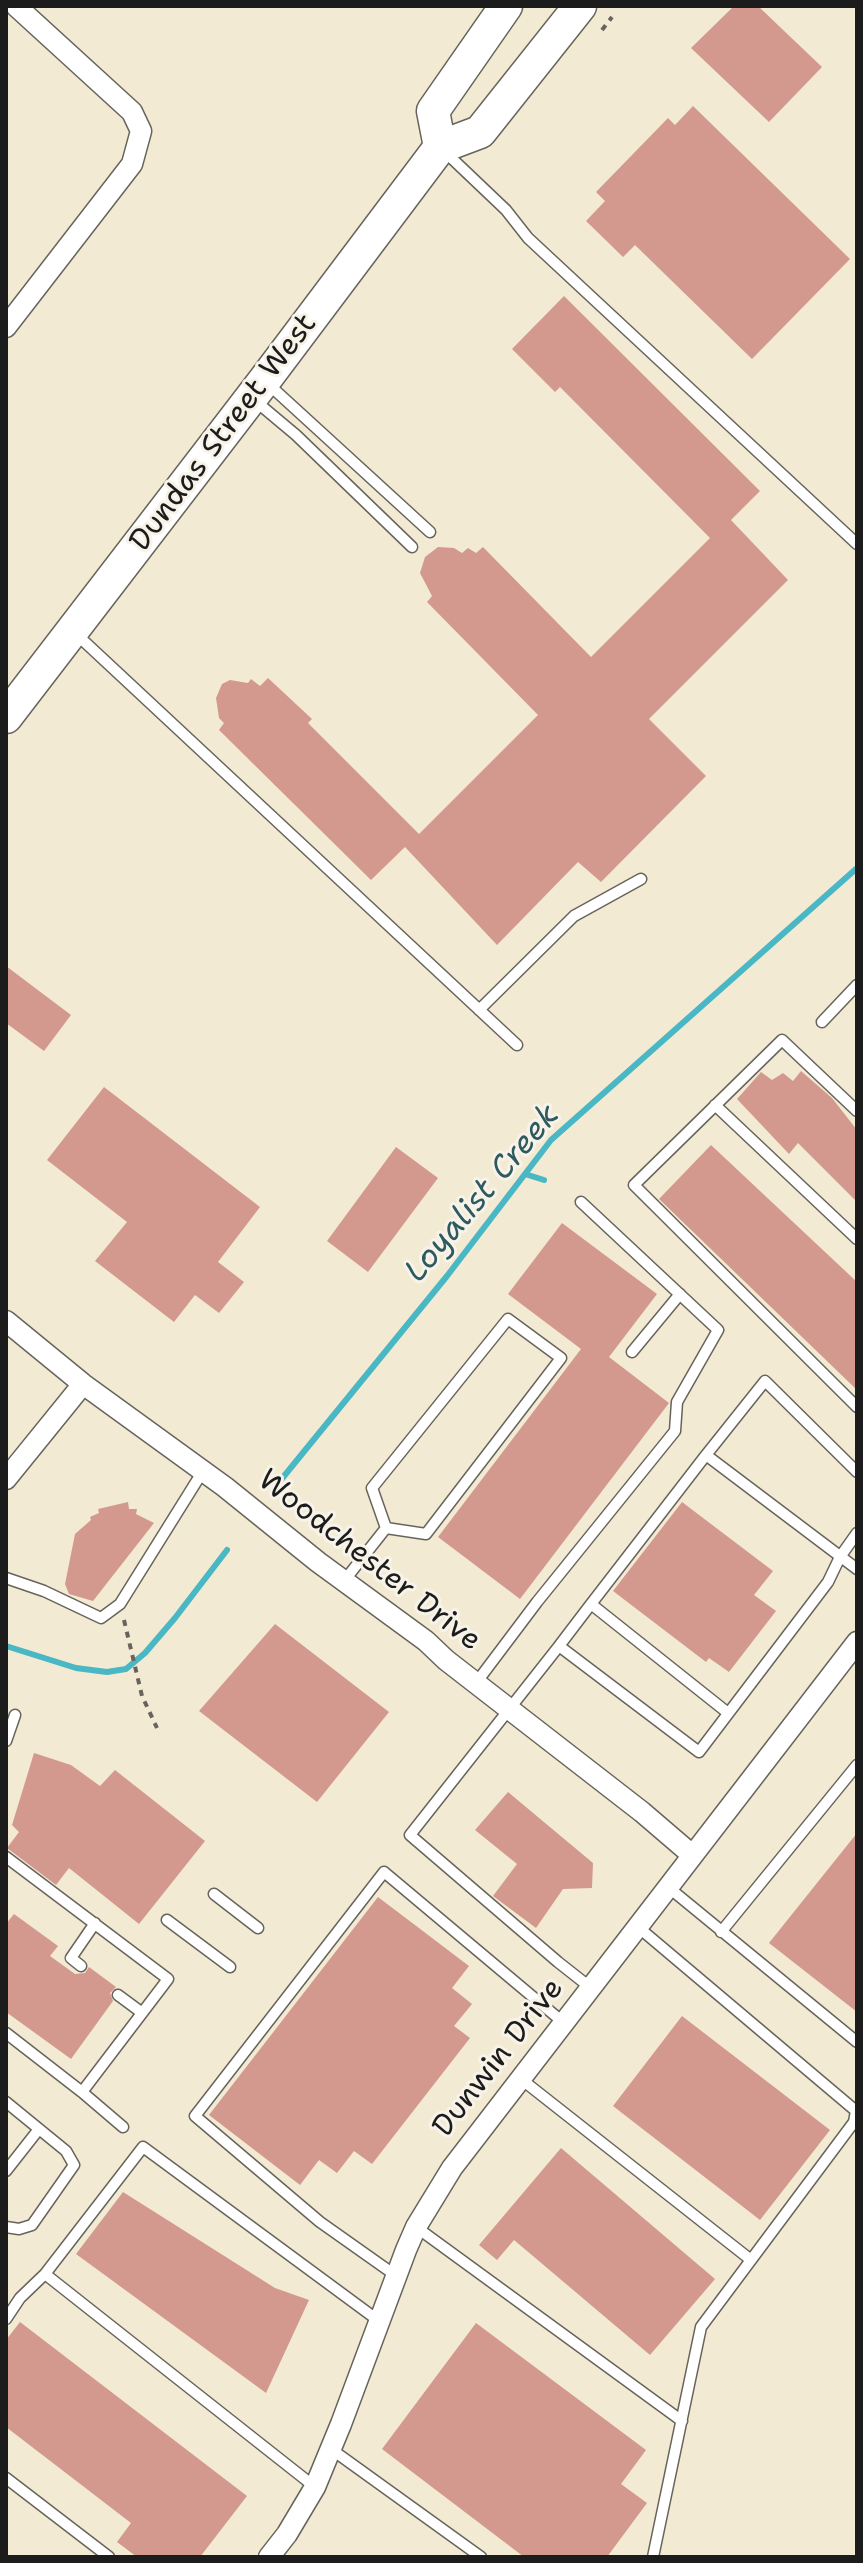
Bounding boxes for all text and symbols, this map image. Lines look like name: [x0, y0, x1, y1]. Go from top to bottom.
street label: Dundas Street West: [123, 307, 325, 559]
water label: Loyalist Creek: [397, 1097, 569, 1291]
street label: Woodchester Drive: [250, 1463, 488, 1659]
street label: Dunwin Drive: [426, 1972, 572, 2144]

